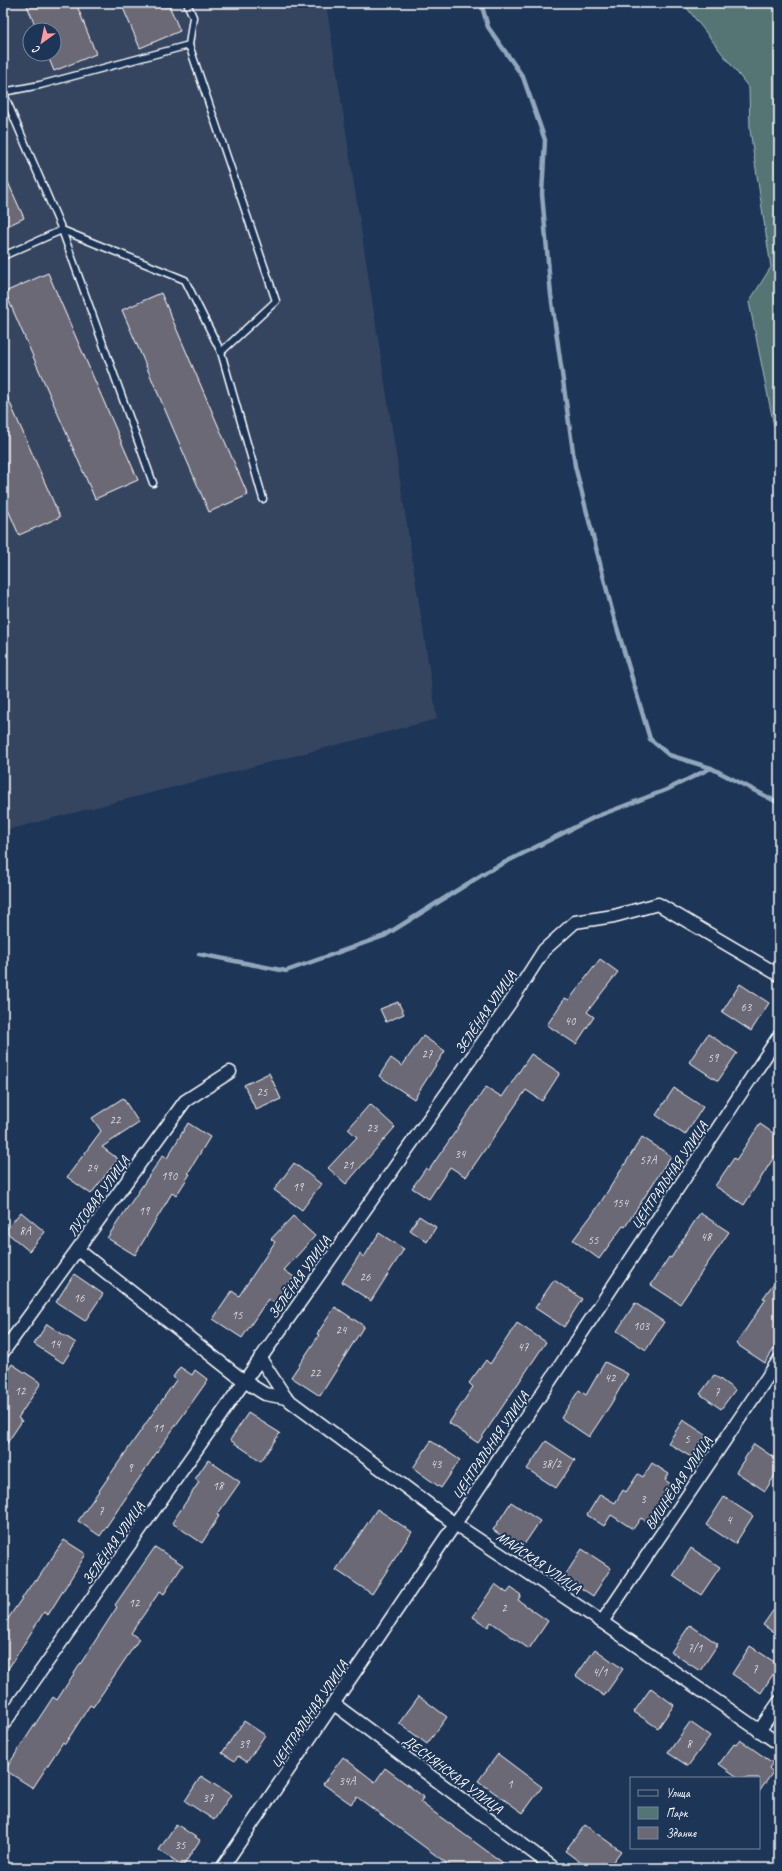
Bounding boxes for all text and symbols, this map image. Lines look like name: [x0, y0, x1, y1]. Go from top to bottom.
north arrow: [22, 22, 62, 62]
text: С: [29, 42, 43, 58]
street label: ЗЕЛЁНАЯ УЛИЦА: [451, 967, 520, 1057]
house number: 63: [741, 999, 753, 1015]
house number: 40: [565, 1013, 577, 1029]
house number: 27: [422, 1046, 433, 1062]
house number: 59: [708, 1050, 720, 1066]
house number: 25: [257, 1084, 268, 1100]
house number: 22: [110, 1112, 122, 1128]
street label: ЦЕНТРАЛЬНАЯ УЛИЦА: [627, 1118, 712, 1232]
house number: 23: [367, 1120, 379, 1136]
house number: 34: [455, 1146, 467, 1162]
street label: ЛУГОВАЯ УЛИЦА: [64, 1152, 134, 1240]
house number: 57А: [640, 1152, 657, 1168]
house number: 21: [343, 1157, 354, 1173]
house number: 24: [87, 1160, 99, 1176]
house number: 190: [161, 1168, 179, 1184]
house number: 19: [293, 1179, 305, 1195]
house number: 154: [612, 1195, 630, 1211]
house number: 19: [139, 1203, 151, 1219]
house number: 8А: [19, 1223, 32, 1239]
house number: 48: [701, 1229, 713, 1245]
street label: ЗЕЛЁНАЯ УЛИЦА: [265, 1232, 335, 1322]
house number: 55: [588, 1232, 599, 1248]
house number: 26: [360, 1269, 371, 1285]
house number: 16: [74, 1290, 85, 1306]
house number: 15: [232, 1307, 243, 1323]
house number: 103: [633, 1318, 651, 1334]
house number: 24: [336, 1322, 348, 1338]
house number: 14: [50, 1336, 62, 1352]
house number: 47: [518, 1339, 529, 1355]
house number: 22: [310, 1365, 322, 1381]
house number: 42: [605, 1370, 617, 1386]
house number: 12: [15, 1383, 27, 1399]
house number: 7: [714, 1384, 720, 1400]
street label: ЦЕНТРАЛЬНАЯ УЛИЦА: [448, 1388, 533, 1502]
house number: 11: [153, 1420, 164, 1436]
house number: 5: [684, 1431, 690, 1447]
street label: ВИШНЁВАЯ УЛИЦА: [641, 1433, 716, 1533]
house number: 43: [431, 1456, 443, 1472]
house number: 38/2: [541, 1456, 563, 1472]
house number: 9: [127, 1460, 134, 1476]
house number: 18: [213, 1478, 225, 1494]
house number: 3: [640, 1491, 647, 1507]
street label: ЗЕЛЁНАЯ УЛИЦА: [79, 1498, 149, 1588]
house number: 7: [98, 1503, 104, 1519]
house number: 4: [726, 1512, 733, 1528]
street label: МАЙСКАЯ УЛИЦА: [493, 1528, 585, 1597]
house number: 12: [129, 1595, 141, 1611]
house number: 2: [501, 1600, 508, 1616]
house number: 7/1: [688, 1640, 703, 1656]
street label: ЦЕНТРАЛЬНАЯ УЛИЦА: [267, 1657, 352, 1771]
house number: 7: [752, 1661, 758, 1677]
house number: 4/1: [593, 1664, 608, 1680]
street label: ДЕСНЯНСКАЯ УЛИЦА: [400, 1731, 507, 1818]
house number: 39: [239, 1736, 251, 1752]
house number: 8: [686, 1736, 693, 1752]
house number: 34А: [339, 1773, 356, 1789]
house number: 1: [507, 1776, 513, 1792]
legend: [630, 1777, 760, 1849]
text: Улица: [666, 1785, 691, 1801]
house number: 37: [203, 1790, 214, 1806]
text: Парк: [666, 1805, 689, 1821]
text: Здание: [666, 1825, 697, 1841]
house number: 35: [175, 1837, 186, 1853]

